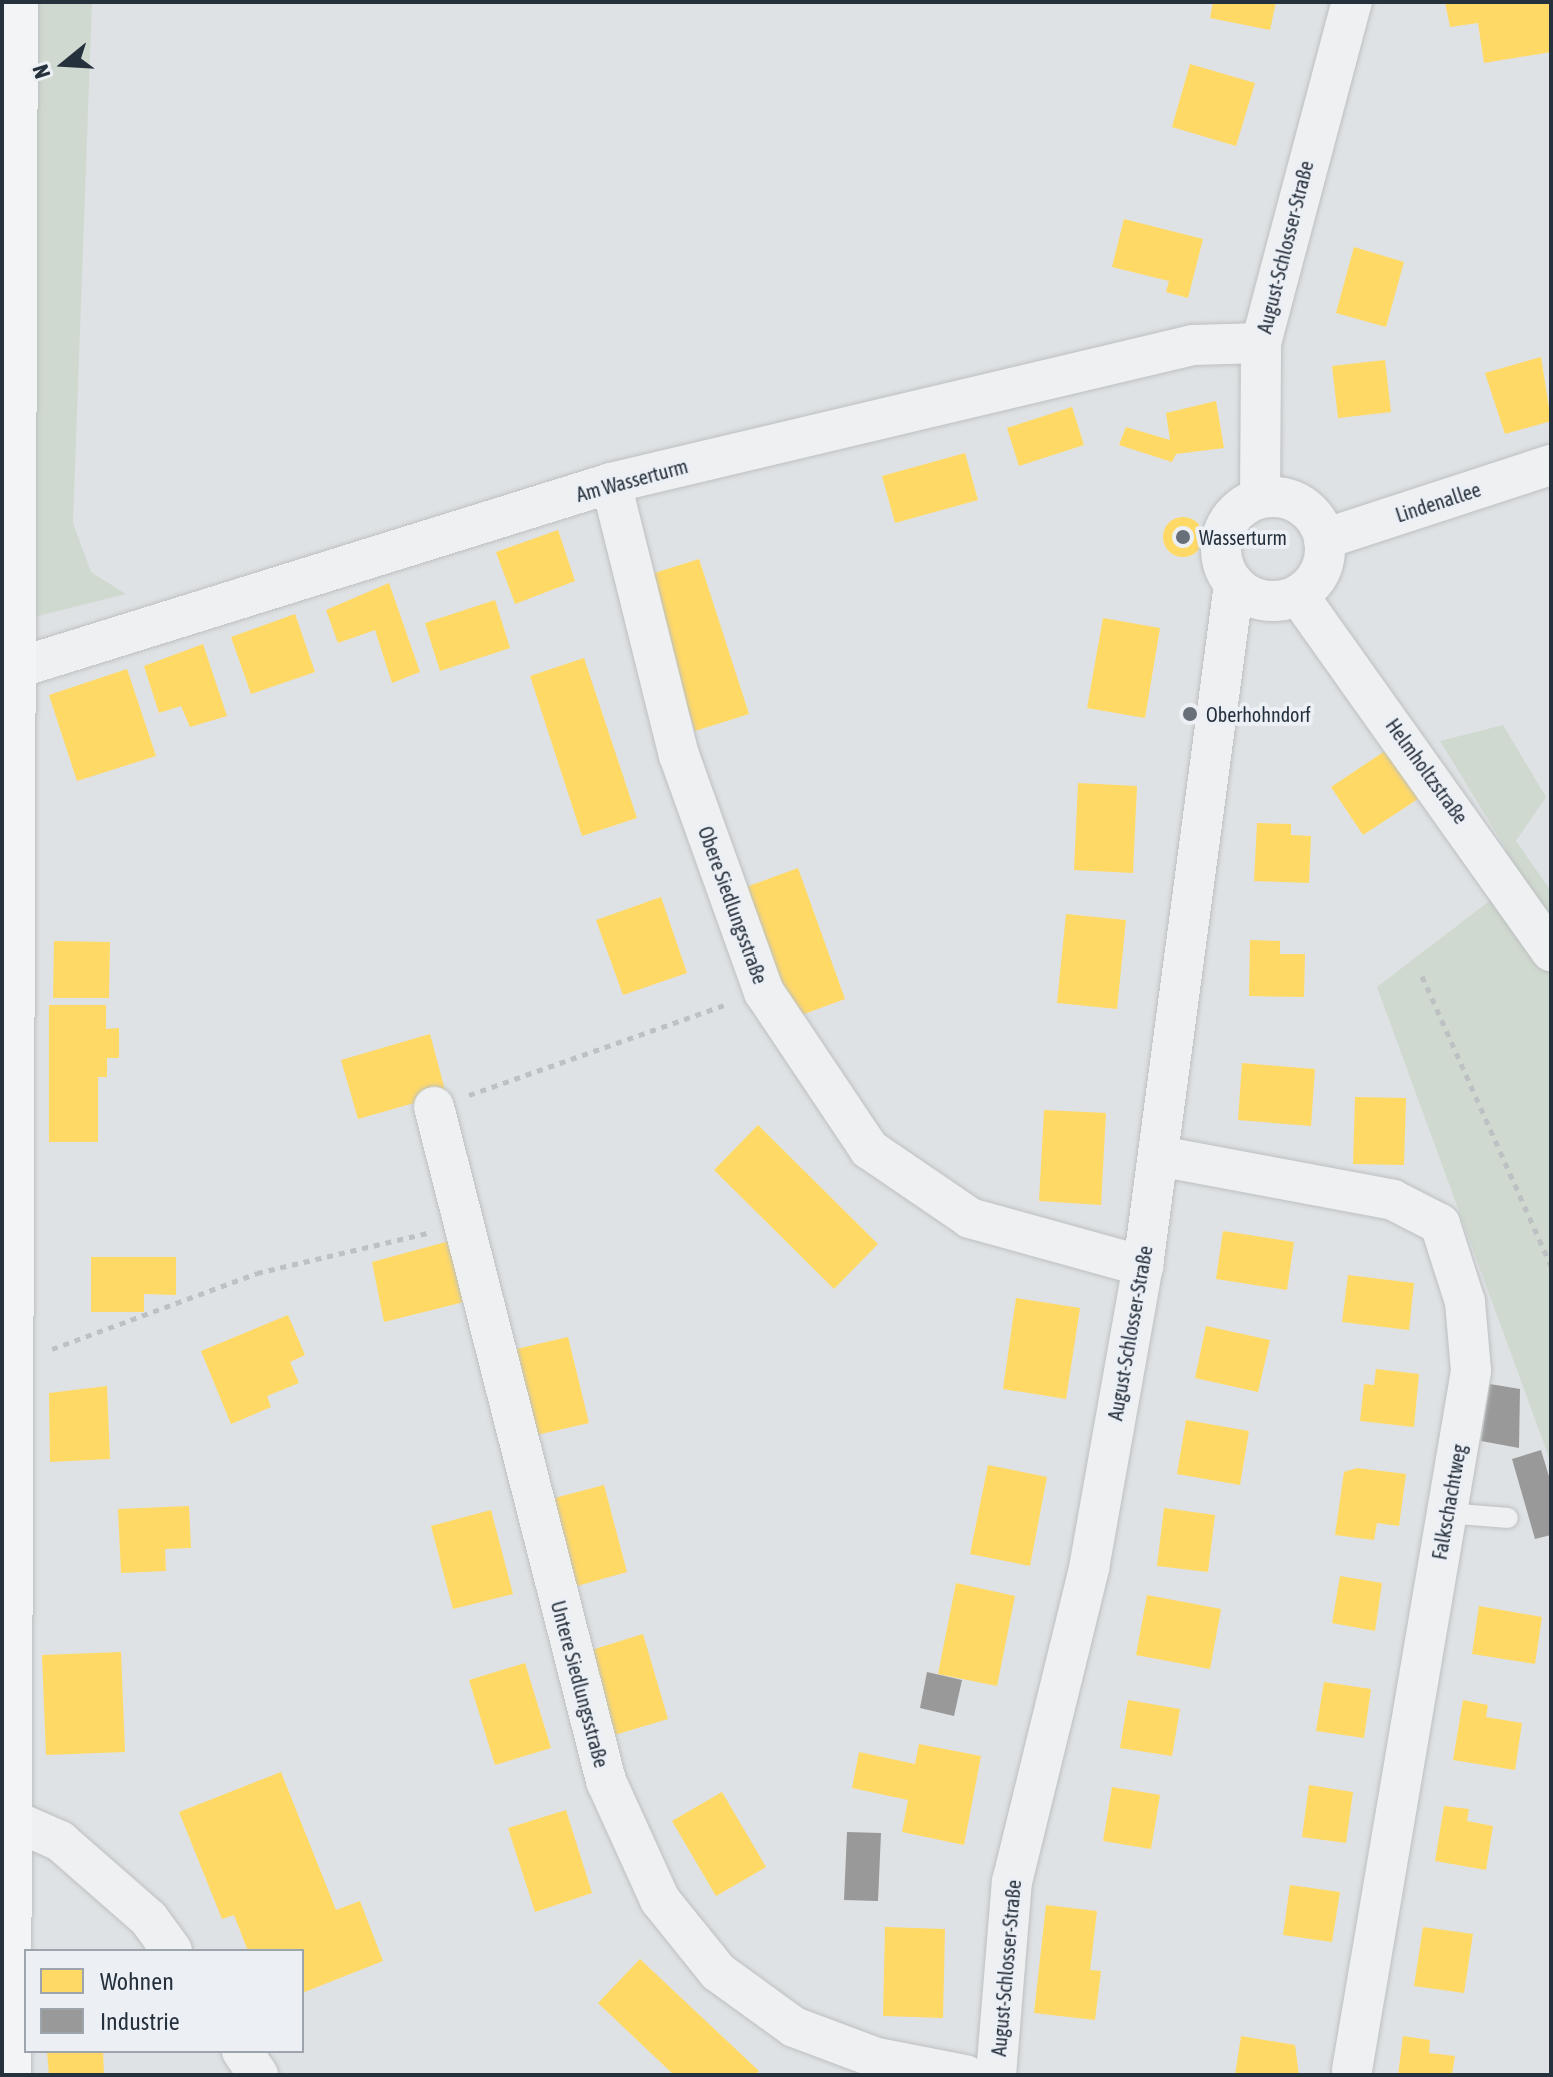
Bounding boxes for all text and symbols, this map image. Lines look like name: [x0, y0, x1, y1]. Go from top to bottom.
north arrow: [24, 24, 104, 104]
text: N: [27, 61, 56, 82]
street label: August-Schlosser-Straße: [1252, 158, 1318, 336]
street label: Am Wasserturm: [573, 454, 691, 506]
street label: Lindenallee: [1392, 477, 1484, 527]
place label: Wasserturm: [1199, 525, 1287, 549]
marker: Wasserturm: [1174, 528, 1192, 546]
place label: Oberhohndorf: [1206, 702, 1311, 726]
marker: Oberhohndorf: [1181, 705, 1199, 723]
street label: Helmholtzstraße: [1381, 714, 1473, 828]
street label: Obere Siedlungsstraße: [693, 823, 773, 987]
street label: August-Schlosser-Straße: [1103, 1244, 1157, 1422]
street label: Falkschachtweg: [1427, 1442, 1471, 1562]
street label: Untere Siedlungsstraße: [546, 1598, 614, 1770]
street label: August-Schlosser-Straße: [986, 1879, 1026, 2057]
legend: [24, 1949, 304, 2053]
text: Wohnen: [100, 1968, 174, 1995]
text: Industrie: [100, 2008, 180, 2035]

